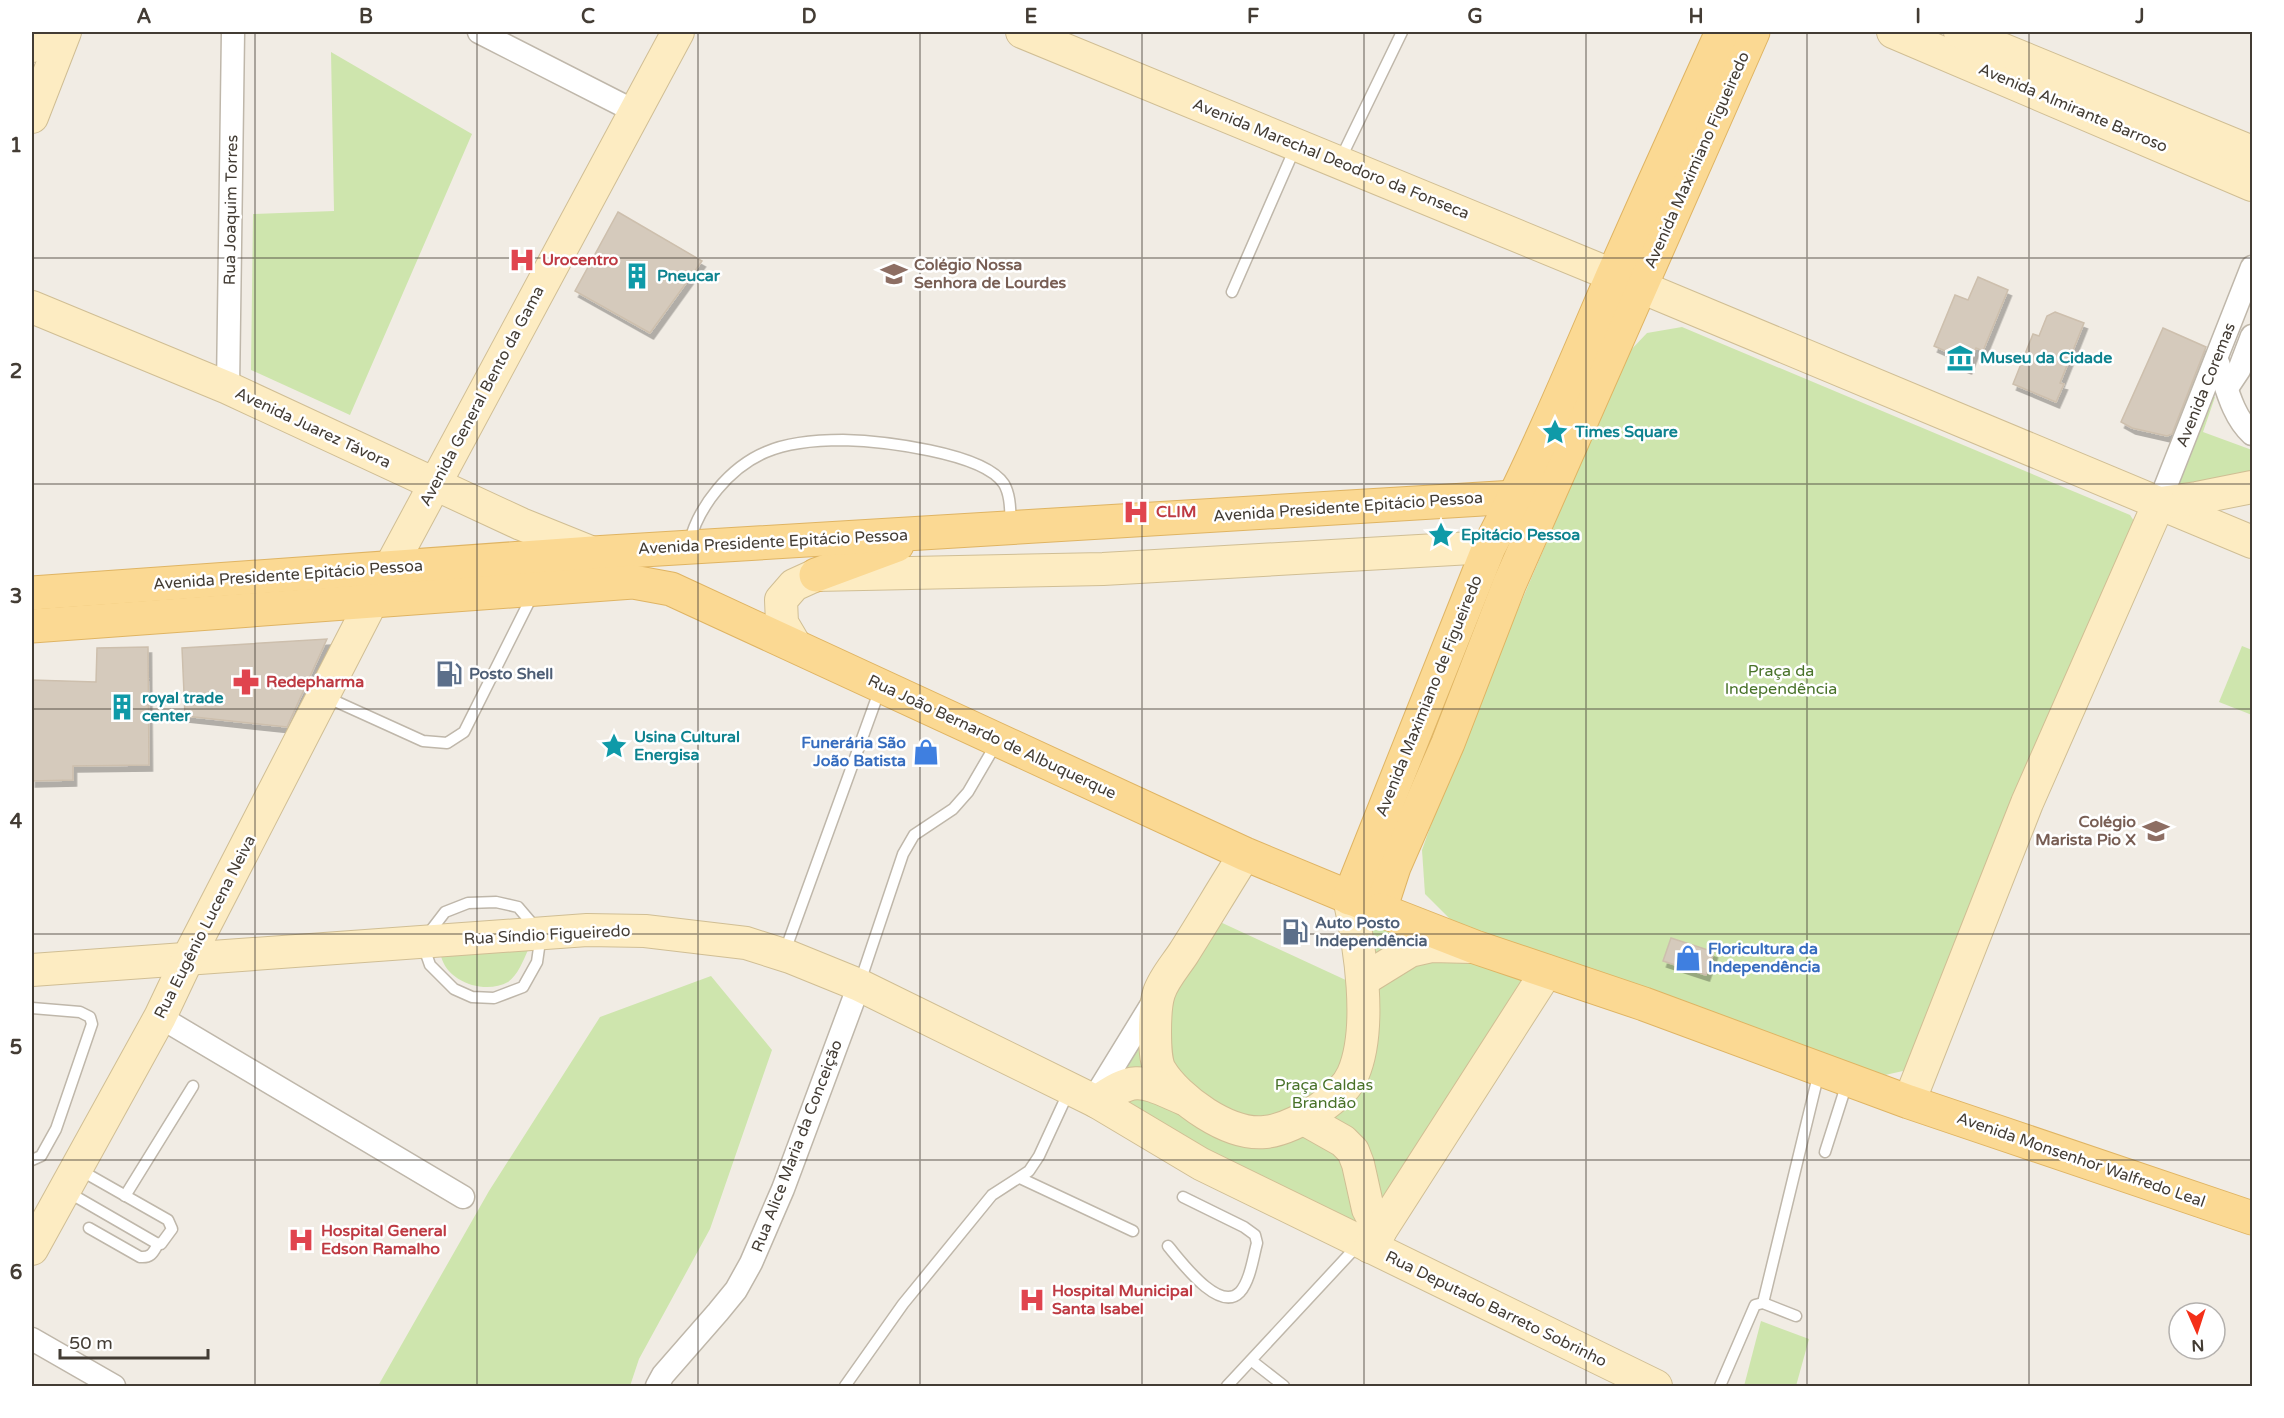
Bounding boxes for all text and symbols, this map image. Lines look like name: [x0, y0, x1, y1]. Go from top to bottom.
text: A: [137, 5, 152, 29]
text: B: [359, 5, 373, 29]
text: C: [581, 5, 595, 29]
text: D: [801, 5, 817, 29]
text: E: [1025, 5, 1038, 29]
text: F: [1247, 5, 1259, 29]
text: G: [1467, 5, 1483, 29]
text: H: [1688, 5, 1704, 29]
text: I: [1915, 5, 1921, 29]
text: J: [2134, 5, 2145, 29]
street label: Avenida Maximiano Figueiredo: [1640, 48, 1754, 272]
street label: Avenida Almirante Barroso: [1975, 59, 2171, 157]
street label: Avenida Marechal Deodoro da Fonseca: [1190, 94, 1472, 224]
text: 1: [10, 134, 22, 158]
street label: Rua Joaquim Torres: [220, 135, 242, 285]
hospital icon: Urocentro: [507, 245, 537, 275]
place label: Urocentro: [542, 250, 619, 270]
place label: Colégio Nossa Senhora de Lourdes: [914, 255, 1066, 293]
school or university icon: Colégio Nossa Senhora de Lourdes: [879, 259, 909, 289]
building icon: Pneucar: [622, 261, 652, 291]
place label: Pneucar: [657, 266, 721, 286]
street label: Avenida General Bento da Gama: [415, 282, 549, 510]
street label: Avenida Coremas: [2172, 320, 2240, 450]
museum icon: Museu da Cidade: [1945, 343, 1975, 373]
place label: Museu da Cidade: [1980, 348, 2112, 368]
text: 2: [10, 360, 22, 384]
street label: Avenida Juarez Távora: [232, 383, 394, 473]
place icon: Times Square: [1540, 417, 1570, 447]
place label: Times Square: [1574, 422, 1678, 442]
street label: Avenida Presidente Epitácio Pessoa: [1212, 488, 1484, 526]
hospital icon: CLIM: [1121, 497, 1151, 527]
place label: CLIM: [1156, 502, 1196, 522]
place icon: Epitácio Pessoa: [1426, 520, 1456, 550]
street label: Avenida Presidente Epitácio Pessoa: [638, 525, 908, 559]
place label: Epitácio Pessoa: [1461, 525, 1580, 545]
street label: Avenida Presidente Epitácio Pessoa: [152, 556, 424, 594]
street label: Avenida Maximiano de Figueiredo: [1371, 572, 1487, 820]
text: 3: [10, 585, 22, 609]
fuel station icon: Posto Shell: [434, 659, 464, 689]
park label: Praça da Independência: [1725, 661, 1837, 699]
place label: Posto Shell: [469, 664, 553, 684]
pharmacy icon: Redepharma: [231, 667, 261, 697]
street label: Rua João Bernardo de Albuquerque: [865, 671, 1119, 803]
place label: Redepharma: [266, 672, 364, 692]
place label: royal trade center: [142, 688, 224, 726]
building icon: royal trade center: [107, 692, 137, 722]
place label: Usina Cultural Energisa: [634, 727, 740, 765]
place icon: Usina Cultural Energisa: [599, 731, 629, 761]
place label: Funerária São João Batista: [801, 733, 906, 771]
shop icon: Funerária São João Batista: [911, 737, 941, 767]
text: 4: [10, 810, 23, 834]
place label: Colégio Marista Pio X: [2035, 812, 2136, 850]
school or university icon: Colégio Marista Pio X: [2141, 816, 2171, 846]
street label: Rua Eugênio Lucena Neiva: [150, 832, 260, 1022]
place label: Auto Posto Independência: [1315, 913, 1428, 951]
fuel station icon: Auto Posto Independência: [1280, 917, 1310, 947]
street label: Rua Síndio Figueiredo: [463, 921, 631, 949]
place label: Floricultura da Independência: [1708, 939, 1821, 977]
shop icon: Floricultura da Independência: [1673, 943, 1703, 973]
text: 5: [10, 1036, 22, 1060]
street label: Rua Alice Maria da Conceição: [747, 1037, 847, 1255]
park label: Praça Caldas Brandão: [1275, 1075, 1373, 1113]
street label: Avenida Monsenhor Walfredo Leal: [1954, 1108, 2208, 1212]
place label: Hospital General Edson Ramalho: [321, 1221, 447, 1259]
hospital icon: Hospital General Edson Ramalho: [286, 1225, 316, 1255]
street label: Rua Deputado Barreto Sobrinho: [1382, 1247, 1610, 1371]
text: 6: [10, 1261, 22, 1285]
place label: Hospital Municipal Santa Isabel: [1052, 1281, 1193, 1319]
hospital icon: Hospital Municipal Santa Isabel: [1017, 1285, 1047, 1315]
north arrow: [2167, 1301, 2227, 1361]
scale bar: [60, 1322, 208, 1360]
text: 50 m: [69, 1332, 113, 1354]
text: N: [2191, 1335, 2205, 1355]

